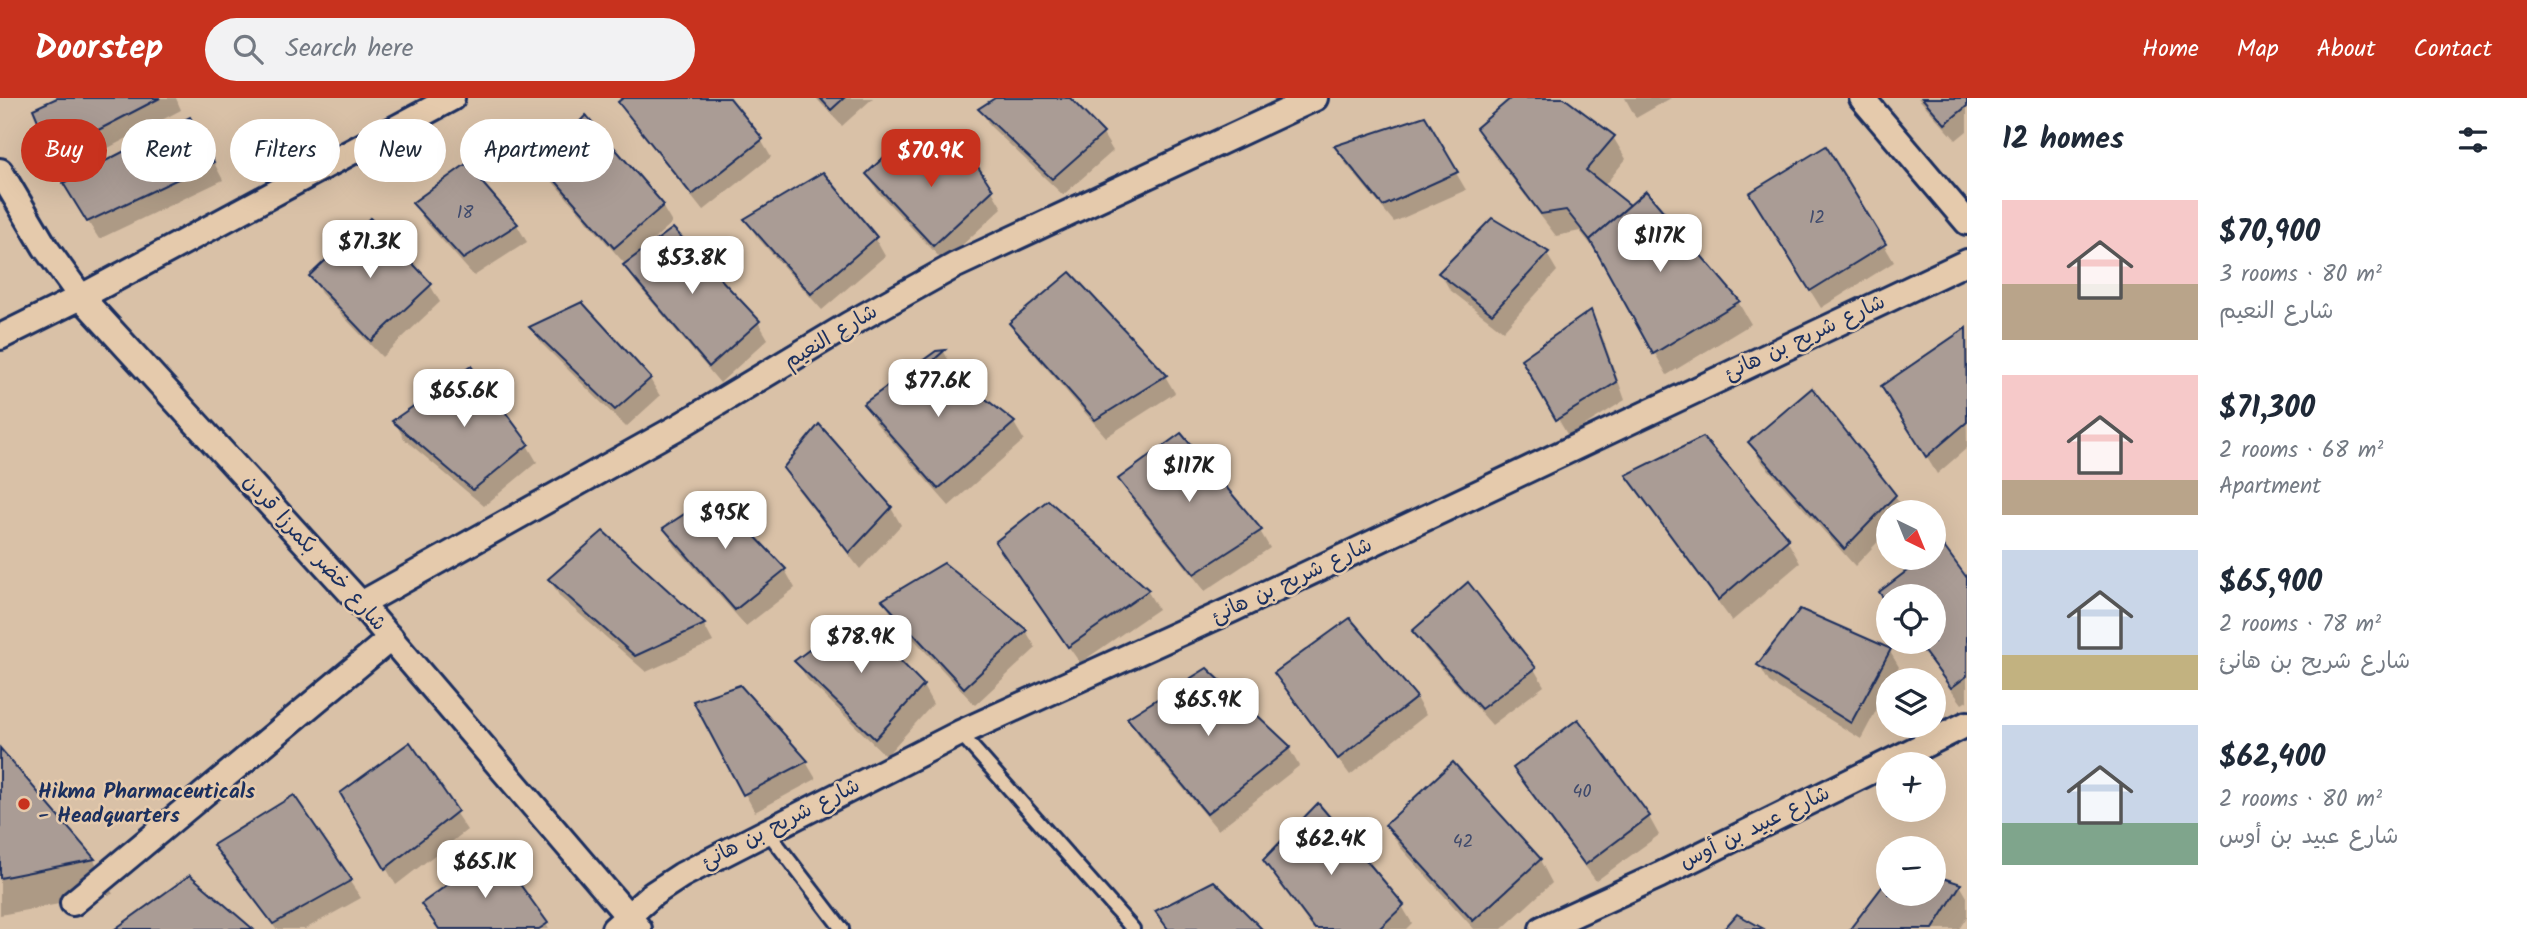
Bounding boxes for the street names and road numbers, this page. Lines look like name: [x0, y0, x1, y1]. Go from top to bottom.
street label: شارع شريح بن هانئ: [1719, 286, 1891, 390]
street label: شارع النعيم: [778, 296, 884, 378]
street label: شارع خضر بكمرزا قردن: [234, 467, 394, 639]
street label: شارع شريح بن هانئ: [1206, 529, 1378, 633]
street label: شارع شريح بن هانئ: [696, 770, 866, 878]
street label: شارع عبيد بن أوس: [1674, 777, 1836, 879]

